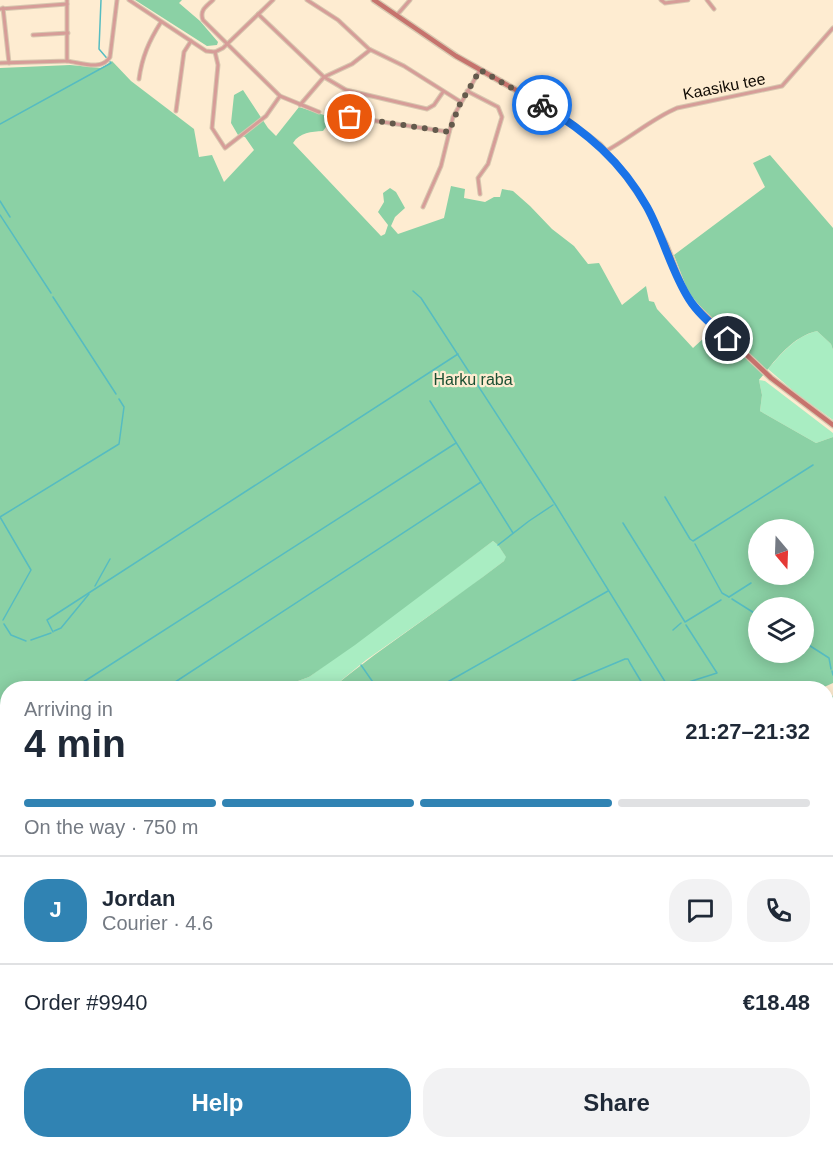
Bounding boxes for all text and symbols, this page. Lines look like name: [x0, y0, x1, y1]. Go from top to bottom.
street label: Kaasiku tee: [681, 70, 767, 103]
courier: [512, 75, 572, 135]
icon: bike: [526, 89, 559, 122]
pin: [324, 91, 375, 142]
icon: bag: [333, 100, 366, 133]
pin: [702, 313, 753, 364]
icon: home: [711, 322, 744, 355]
park label: Harku raba: [433, 371, 513, 388]
north arrow: [748, 519, 814, 585]
map controls: [748, 519, 814, 663]
button: layers: [748, 597, 814, 663]
text: Arriving in: [24, 698, 113, 720]
text: 21:27–21:32: [685, 719, 810, 744]
text: 4 min: [24, 722, 126, 765]
text: On the way · 750 m: [24, 816, 199, 838]
button: chat: [669, 879, 732, 942]
button: phone: [747, 879, 810, 942]
text: Jordan: [102, 886, 175, 911]
text: J: [49, 897, 62, 922]
text: Courier · 4.6: [102, 912, 213, 934]
text: Order #9940: [24, 990, 148, 1015]
text: €18.48: [743, 990, 810, 1015]
button: Help: [24, 1068, 411, 1137]
button: Share: [423, 1068, 810, 1137]

